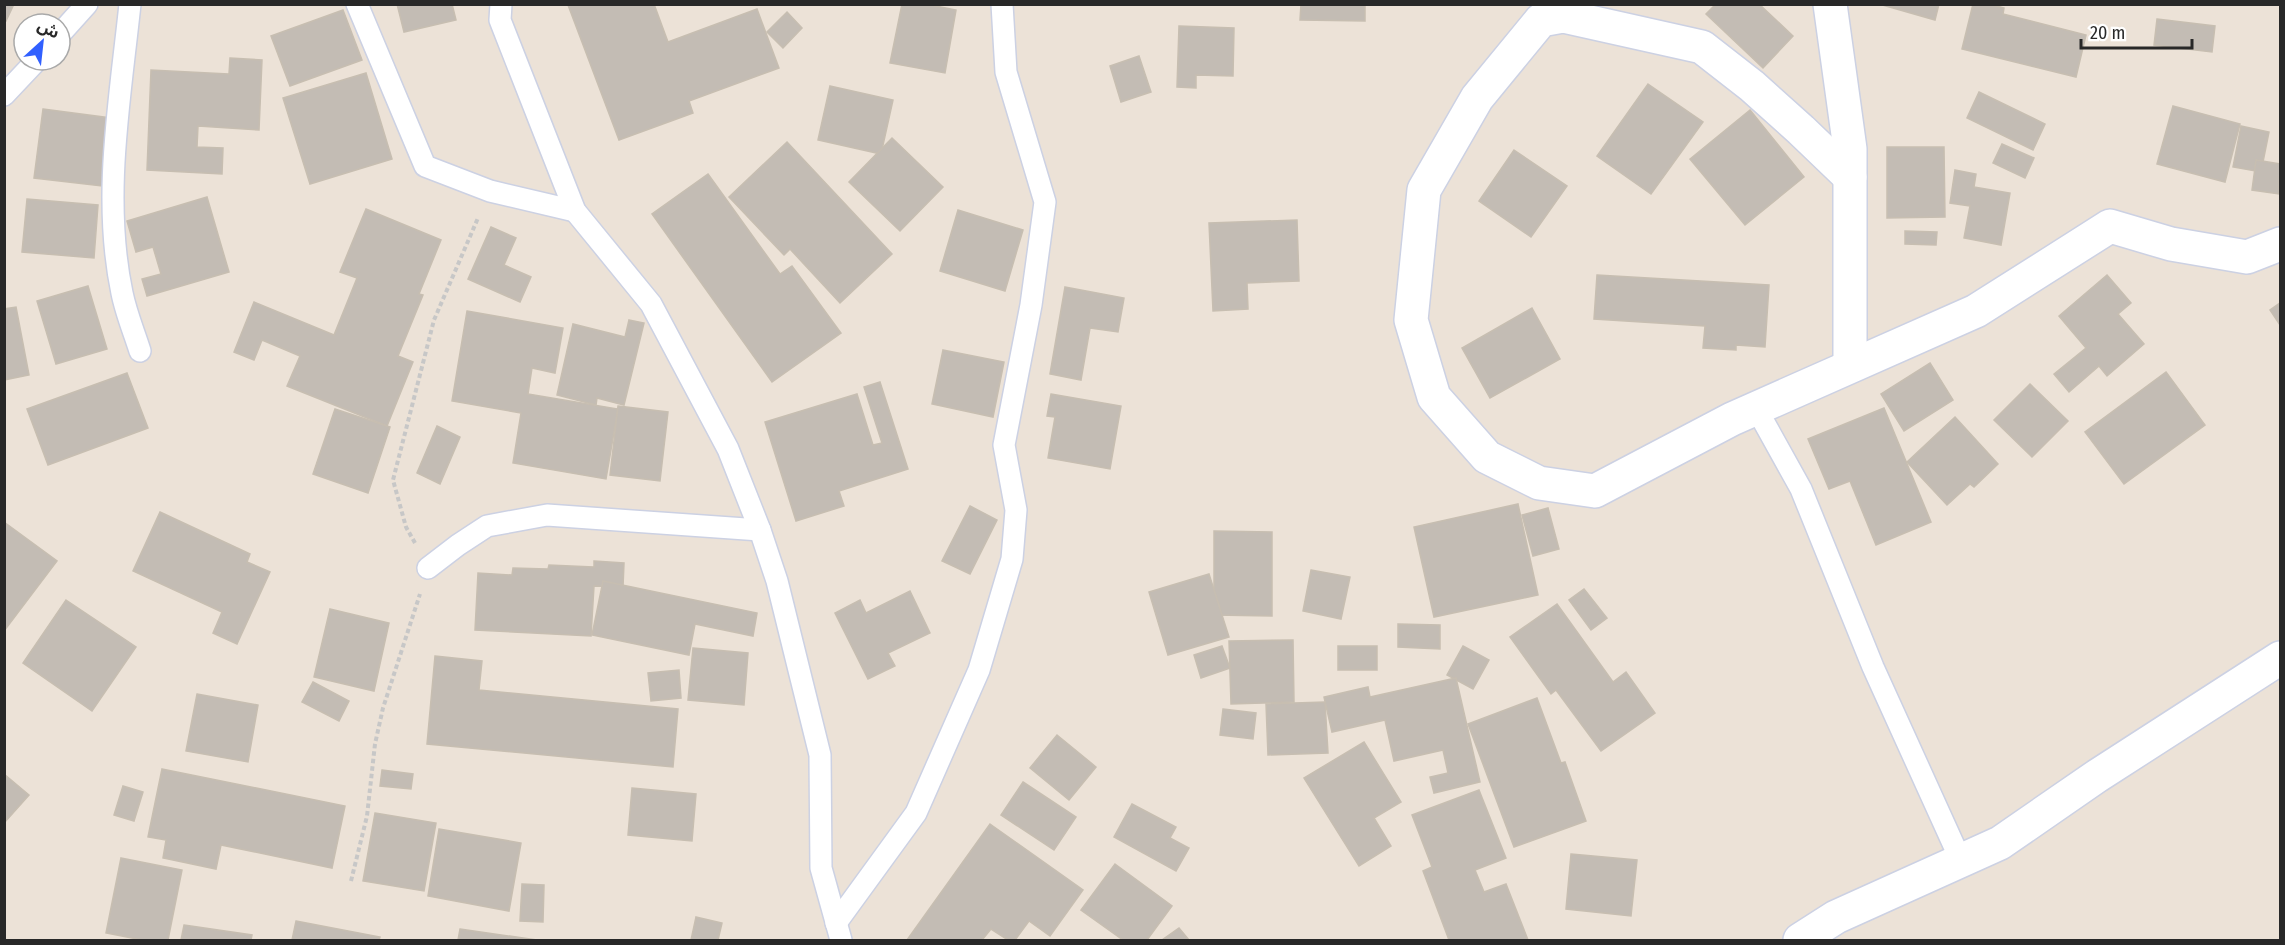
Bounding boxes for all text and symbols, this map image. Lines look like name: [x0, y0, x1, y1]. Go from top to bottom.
north arrow: [12, 12, 72, 72]
scale bar: [2081, 12, 2192, 50]
text: ش: [35, 16, 63, 43]
text: 20 m: [2090, 22, 2125, 44]

